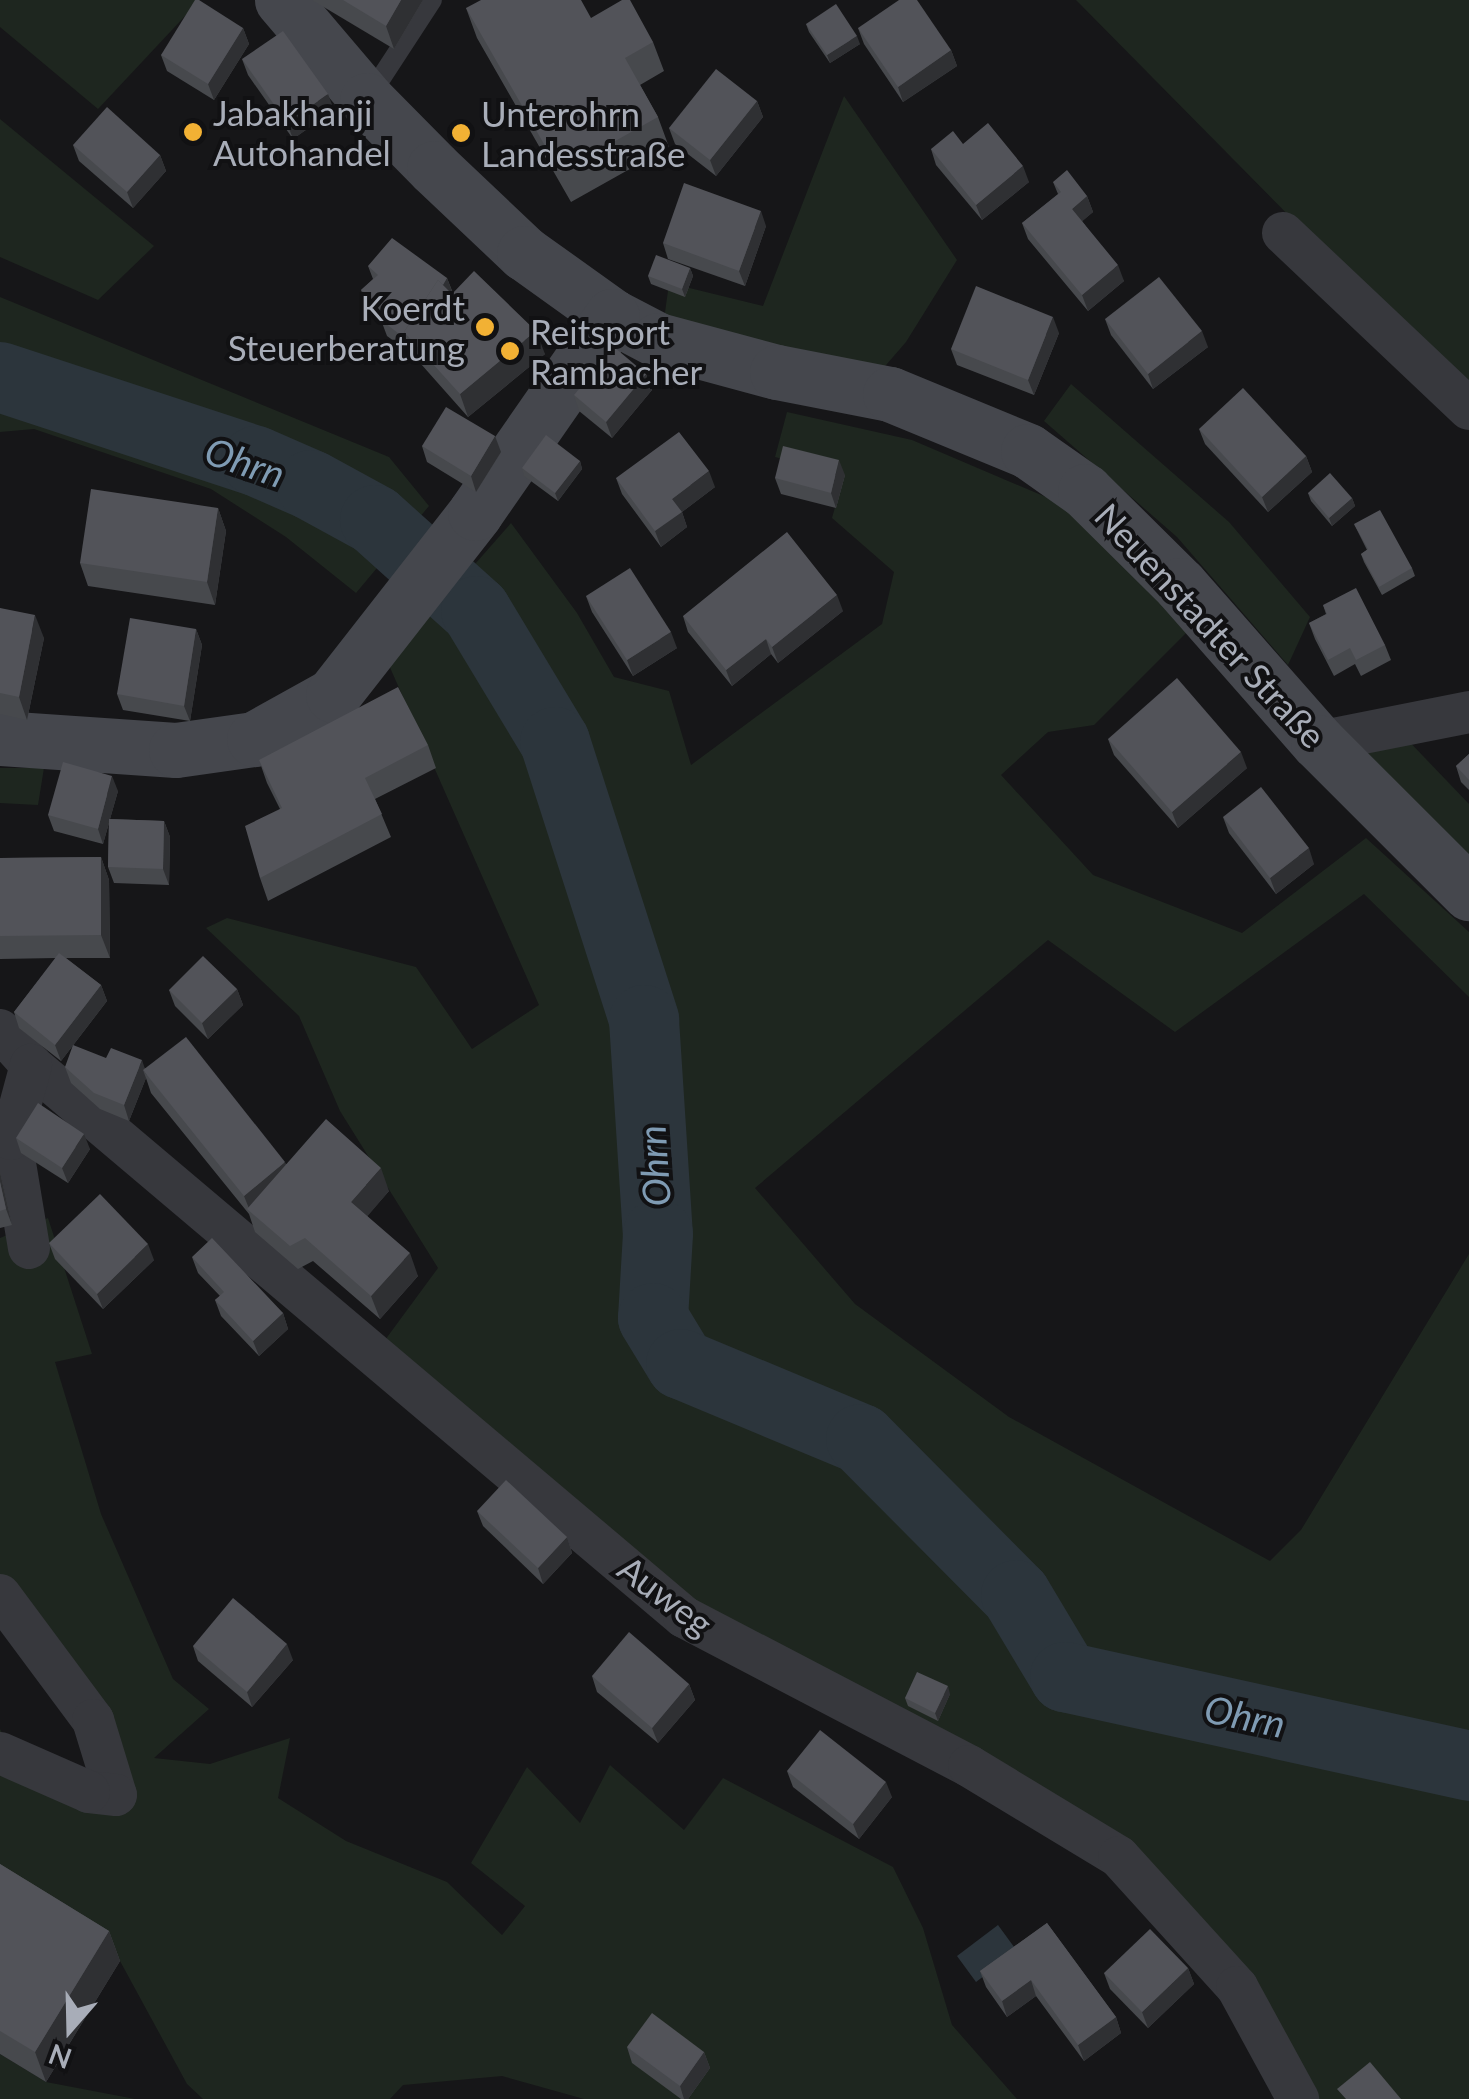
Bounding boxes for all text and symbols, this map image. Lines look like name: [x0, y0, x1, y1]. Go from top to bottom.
place label: Jabakhanji Autohandel: [213, 91, 391, 173]
place label: Unterohrn Landesstraße: [481, 92, 685, 174]
marker: Jabakhanji Autohandel: [182, 121, 204, 143]
marker: Unterohrn Landesstraße: [450, 122, 472, 144]
place label: Koerdt Steuerberatung: [228, 286, 465, 368]
place label: Reitsport Rambacher: [530, 310, 702, 392]
marker: Koerdt Steuerberatung: [474, 316, 496, 338]
marker: Reitsport Rambacher: [499, 340, 521, 362]
water label: Ohrn: [199, 427, 291, 497]
street label: Neuenstadter Straße: [1087, 494, 1335, 756]
water label: Ohrn: [628, 1124, 680, 1208]
street label: Auweg: [611, 1546, 721, 1644]
water label: Ohrn: [1201, 1685, 1289, 1747]
north arrow: [20, 1979, 120, 2079]
text: N: [44, 2038, 76, 2077]

